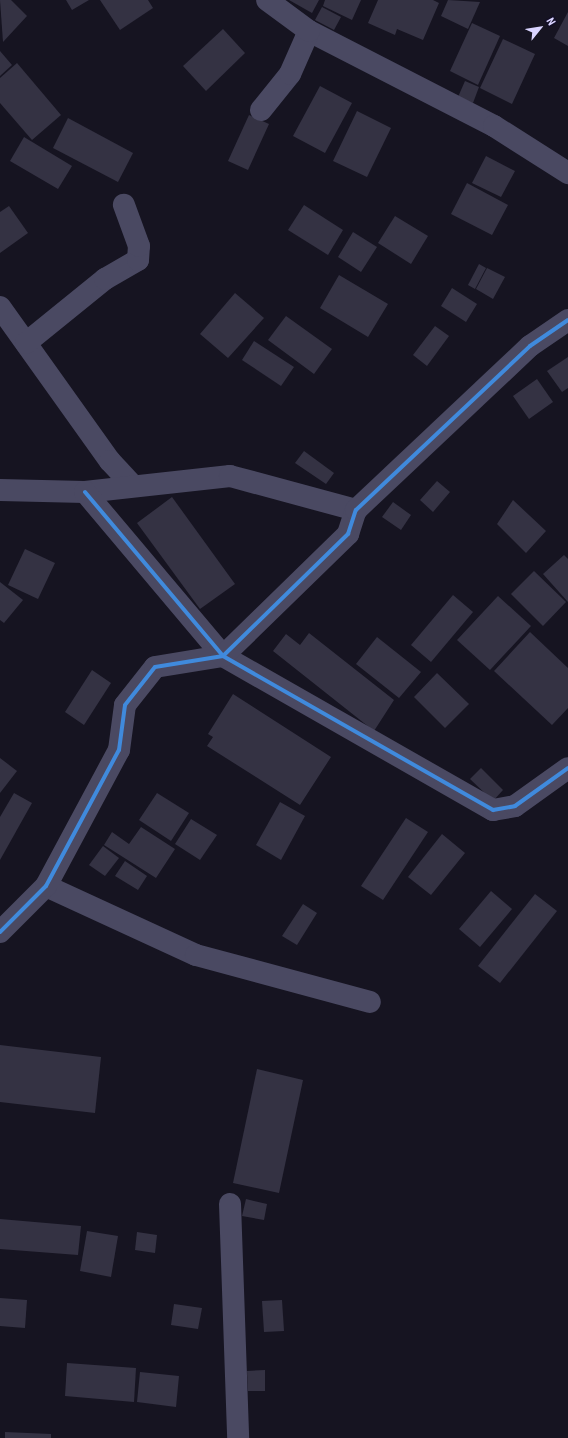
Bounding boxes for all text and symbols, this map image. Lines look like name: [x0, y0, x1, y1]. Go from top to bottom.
north arrow: [520, 8, 560, 48]
text: N: [544, 16, 558, 28]

